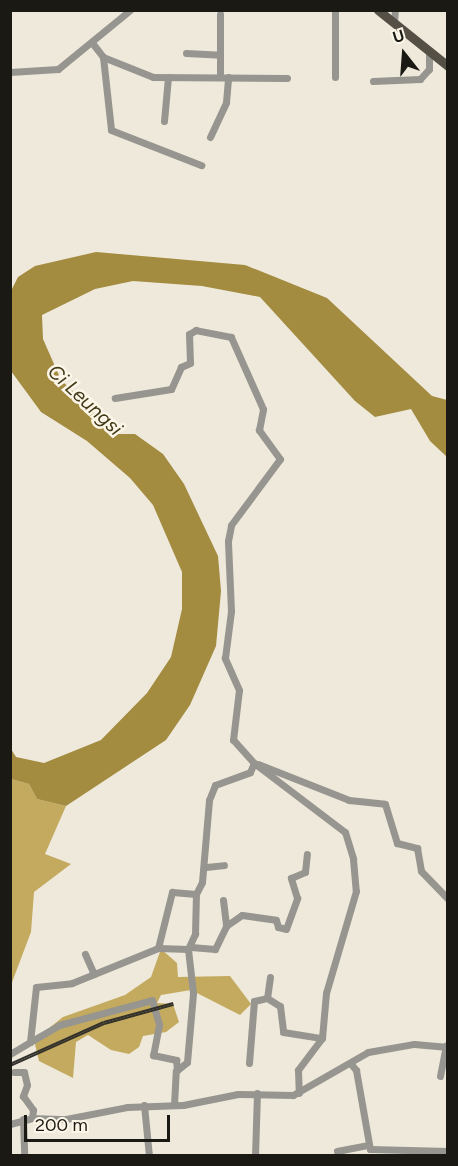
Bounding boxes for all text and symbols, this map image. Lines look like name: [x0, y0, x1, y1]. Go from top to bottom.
north arrow: [374, 24, 434, 84]
text: U: [390, 26, 407, 47]
water label: Ci Leungsi: [43, 359, 127, 441]
scale bar: [27, 1103, 172, 1141]
text: 200 m: [35, 1114, 88, 1136]

